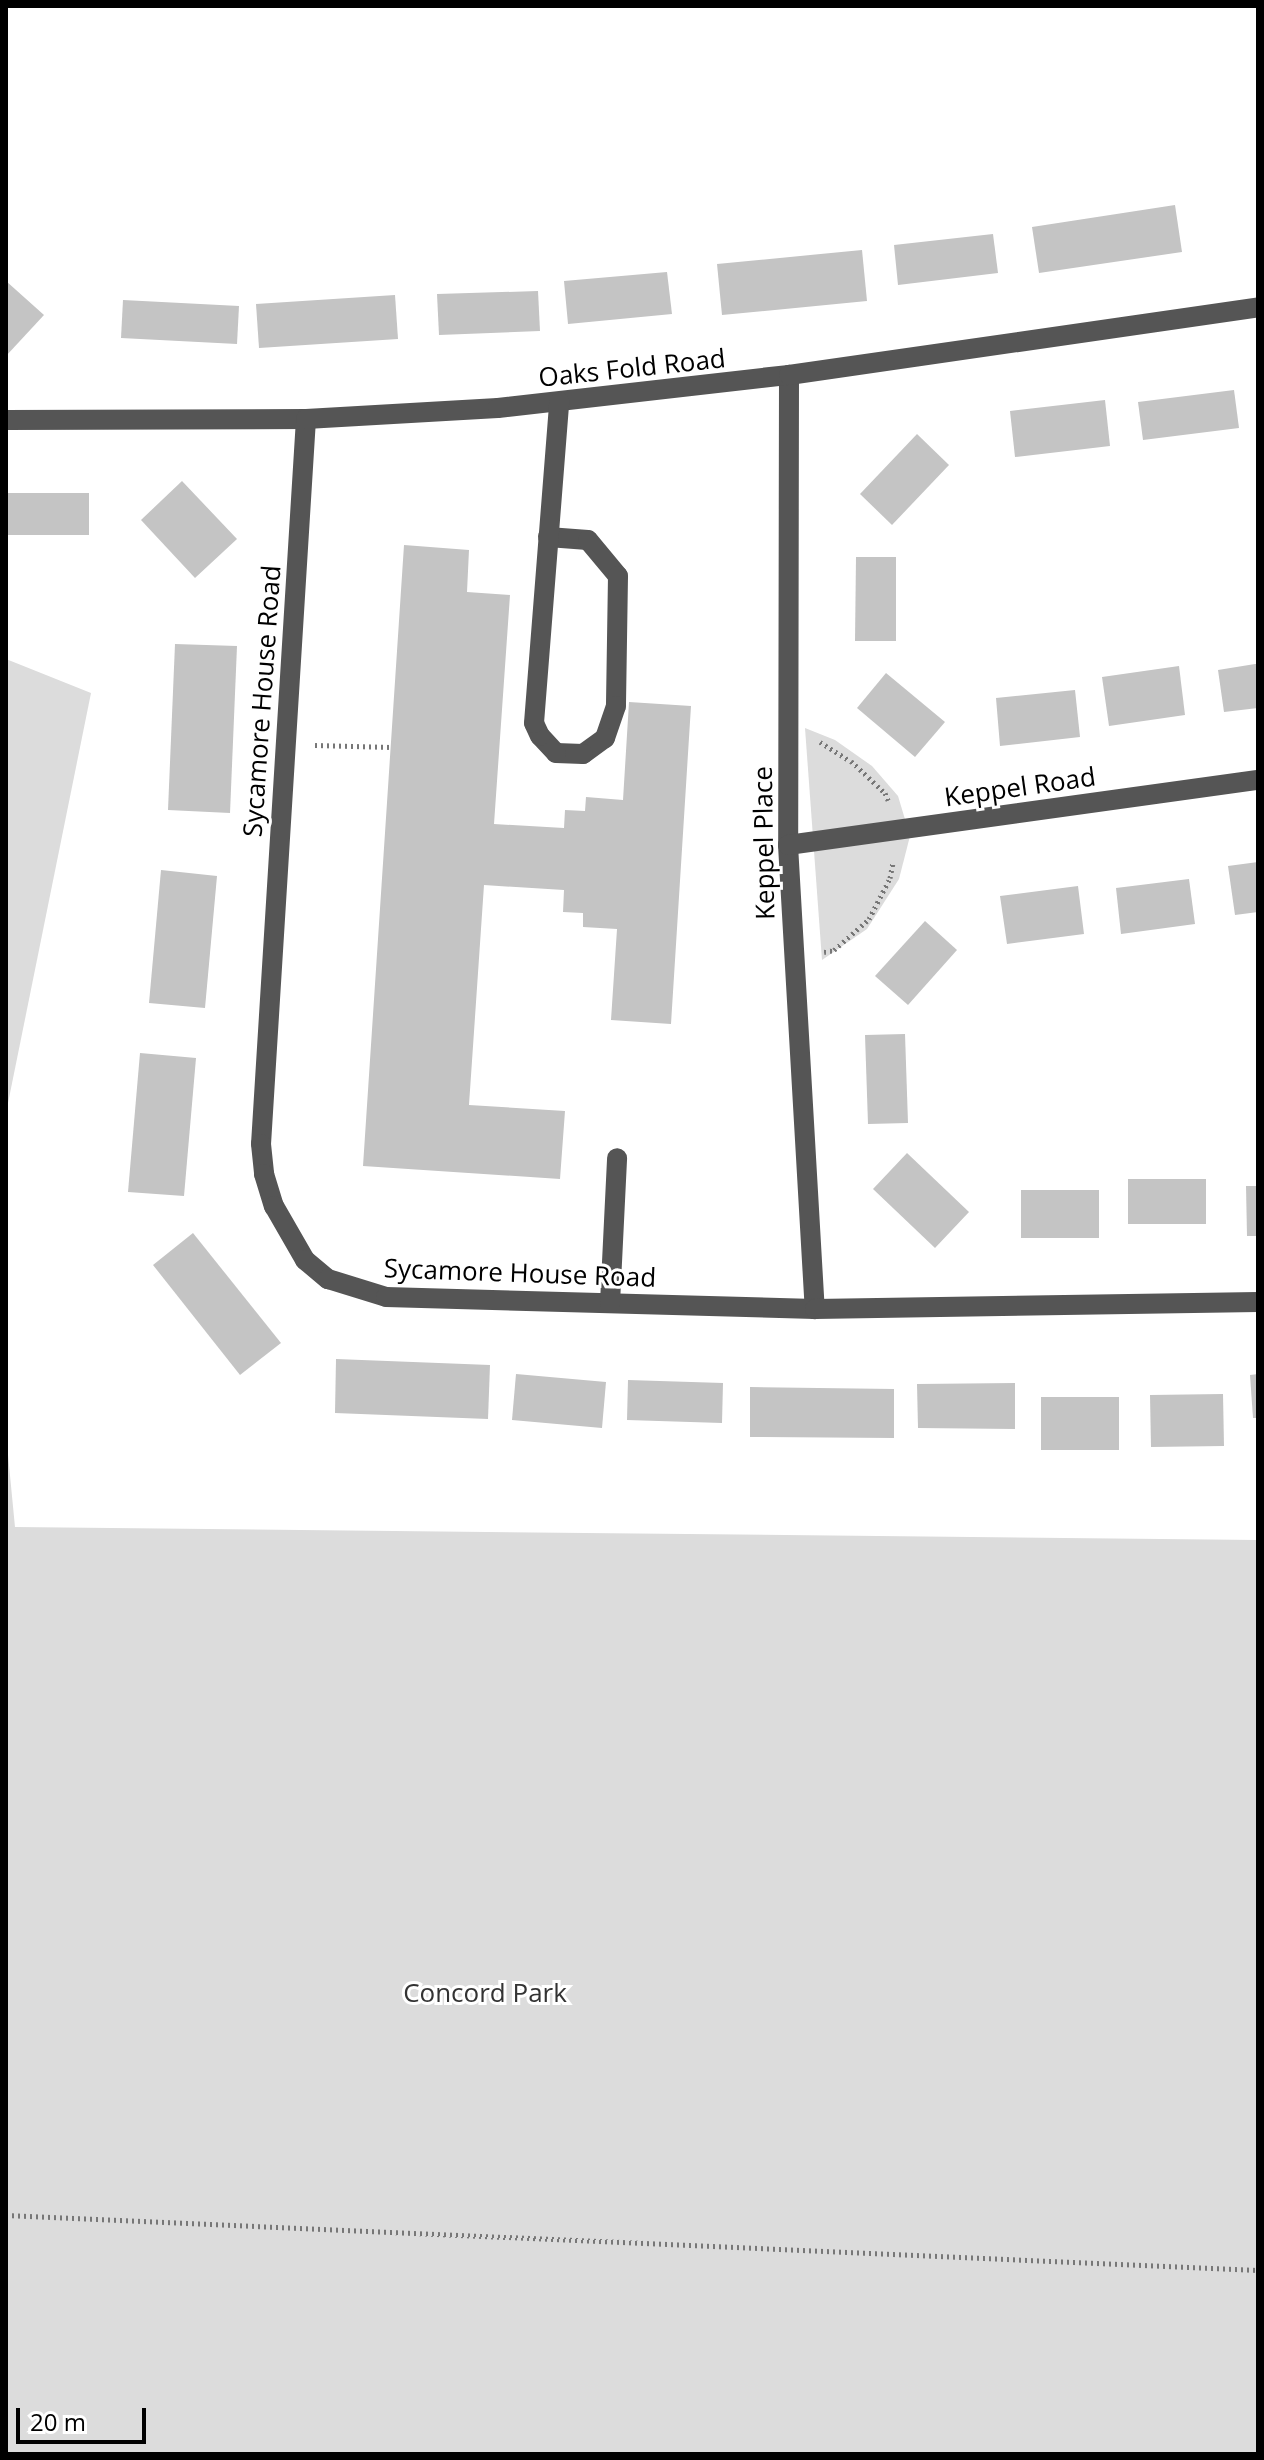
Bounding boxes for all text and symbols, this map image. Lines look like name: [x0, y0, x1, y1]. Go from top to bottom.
street label: Oaks Fold Road: [537, 343, 727, 393]
street label: Sycamore House Road: [237, 564, 287, 838]
street label: Keppel Road: [942, 761, 1098, 813]
street label: Keppel Place: [747, 766, 781, 920]
street label: Sycamore House Road: [383, 1253, 657, 1293]
park label: Concord Park: [403, 1977, 567, 2009]
scale bar: [20, 2392, 150, 2442]
text: 20 m: [30, 2405, 86, 2438]

